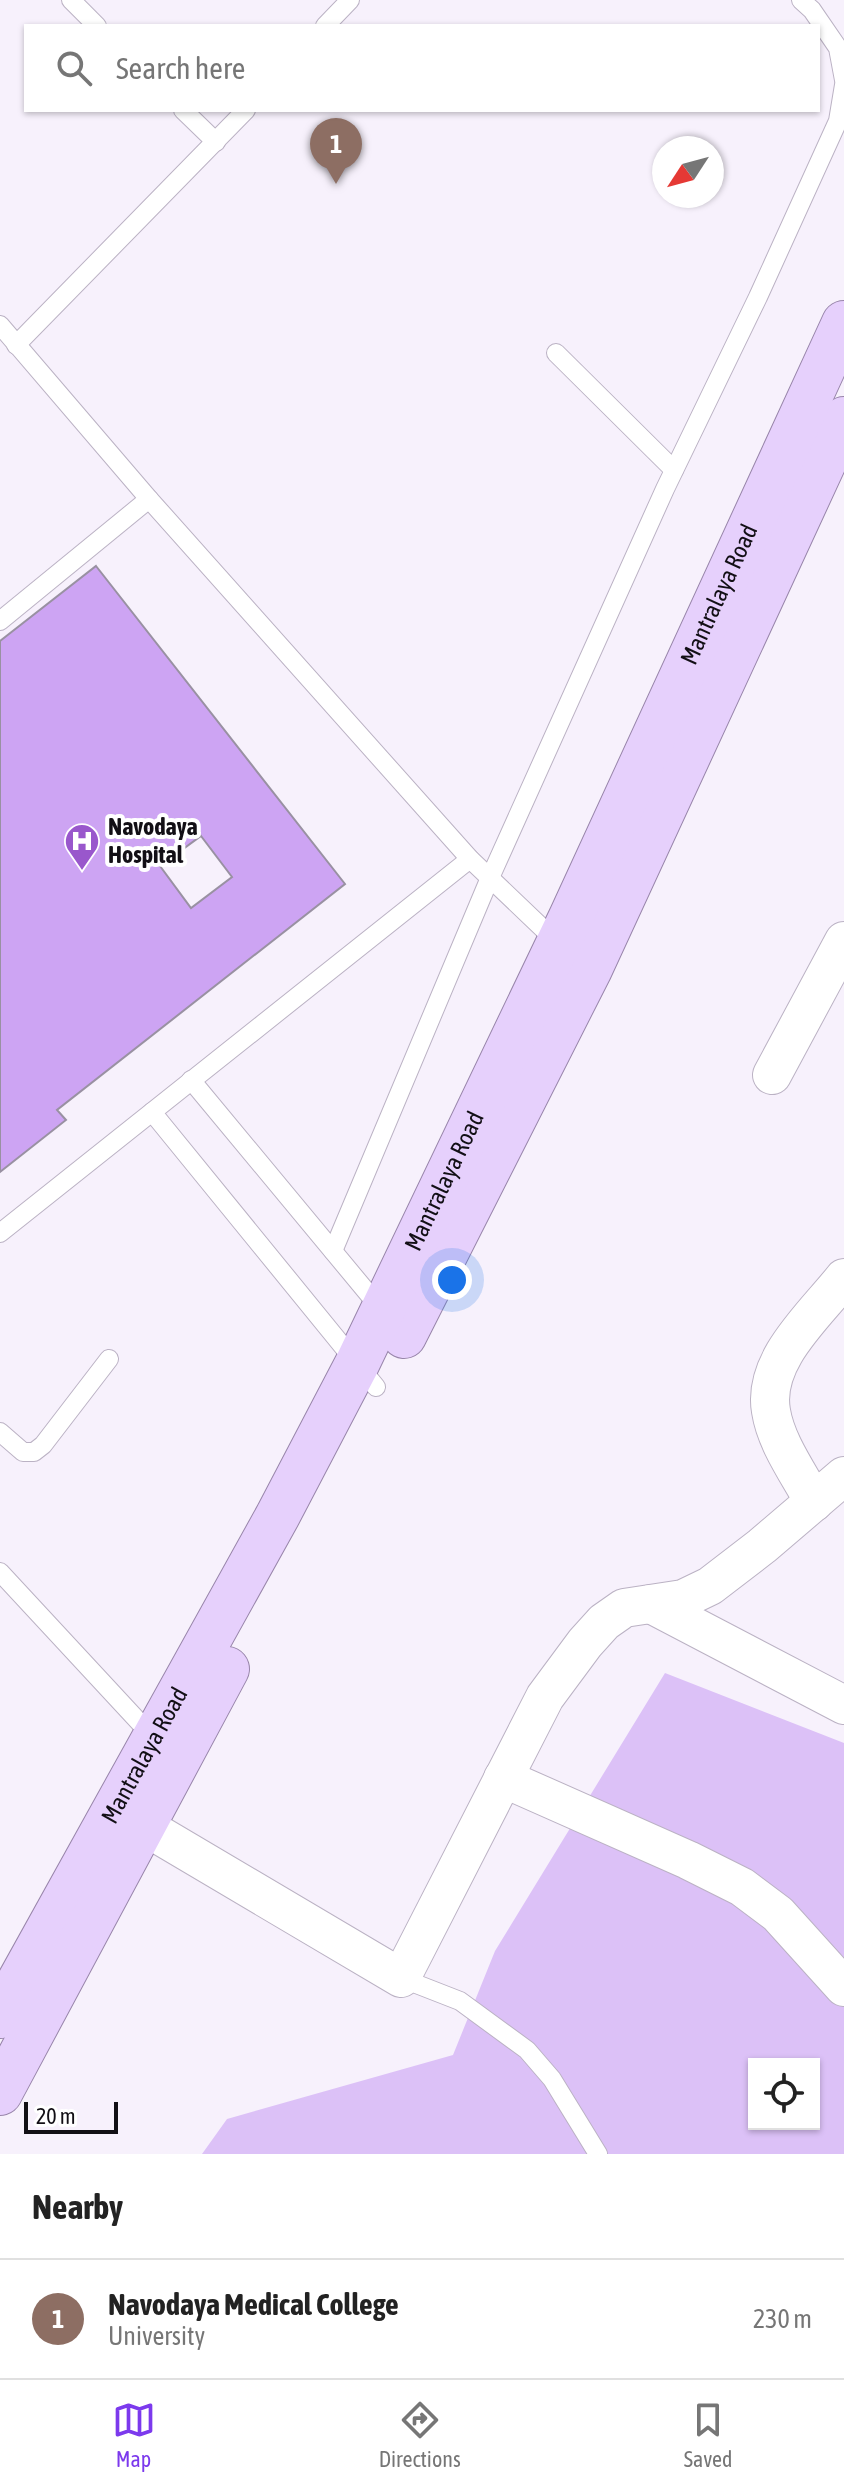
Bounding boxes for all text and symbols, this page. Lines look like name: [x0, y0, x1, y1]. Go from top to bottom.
search box: [24, 24, 820, 112]
icon: search: [52, 46, 96, 90]
text: Search here: [116, 51, 245, 85]
pin: 1: [310, 118, 362, 184]
north arrow: [652, 136, 724, 208]
street label: Mantralaya Road: [675, 520, 763, 668]
place label: Navodaya Hospital: [108, 813, 198, 868]
hospital icon: Navodaya Hospital: [63, 822, 101, 872]
street label: Mantralaya Road: [399, 1107, 489, 1255]
your location: [432, 1260, 472, 1300]
street label: Mantralaya Road: [96, 1683, 193, 1828]
map controls: [748, 2058, 820, 2130]
button: locate: [748, 2058, 820, 2130]
scale bar: [24, 2098, 118, 2134]
text: 20 m: [36, 2103, 76, 2129]
text: Nearby: [32, 2187, 123, 2226]
text: Navodaya Medical College: [108, 2287, 399, 2321]
text: 1: [52, 2304, 64, 2334]
text: 230 m: [753, 2304, 812, 2334]
text: University: [108, 2321, 205, 2351]
tab: Map: [112, 2398, 156, 2472]
tab: Directions: [379, 2398, 461, 2472]
tab: Saved: [684, 2398, 732, 2472]

